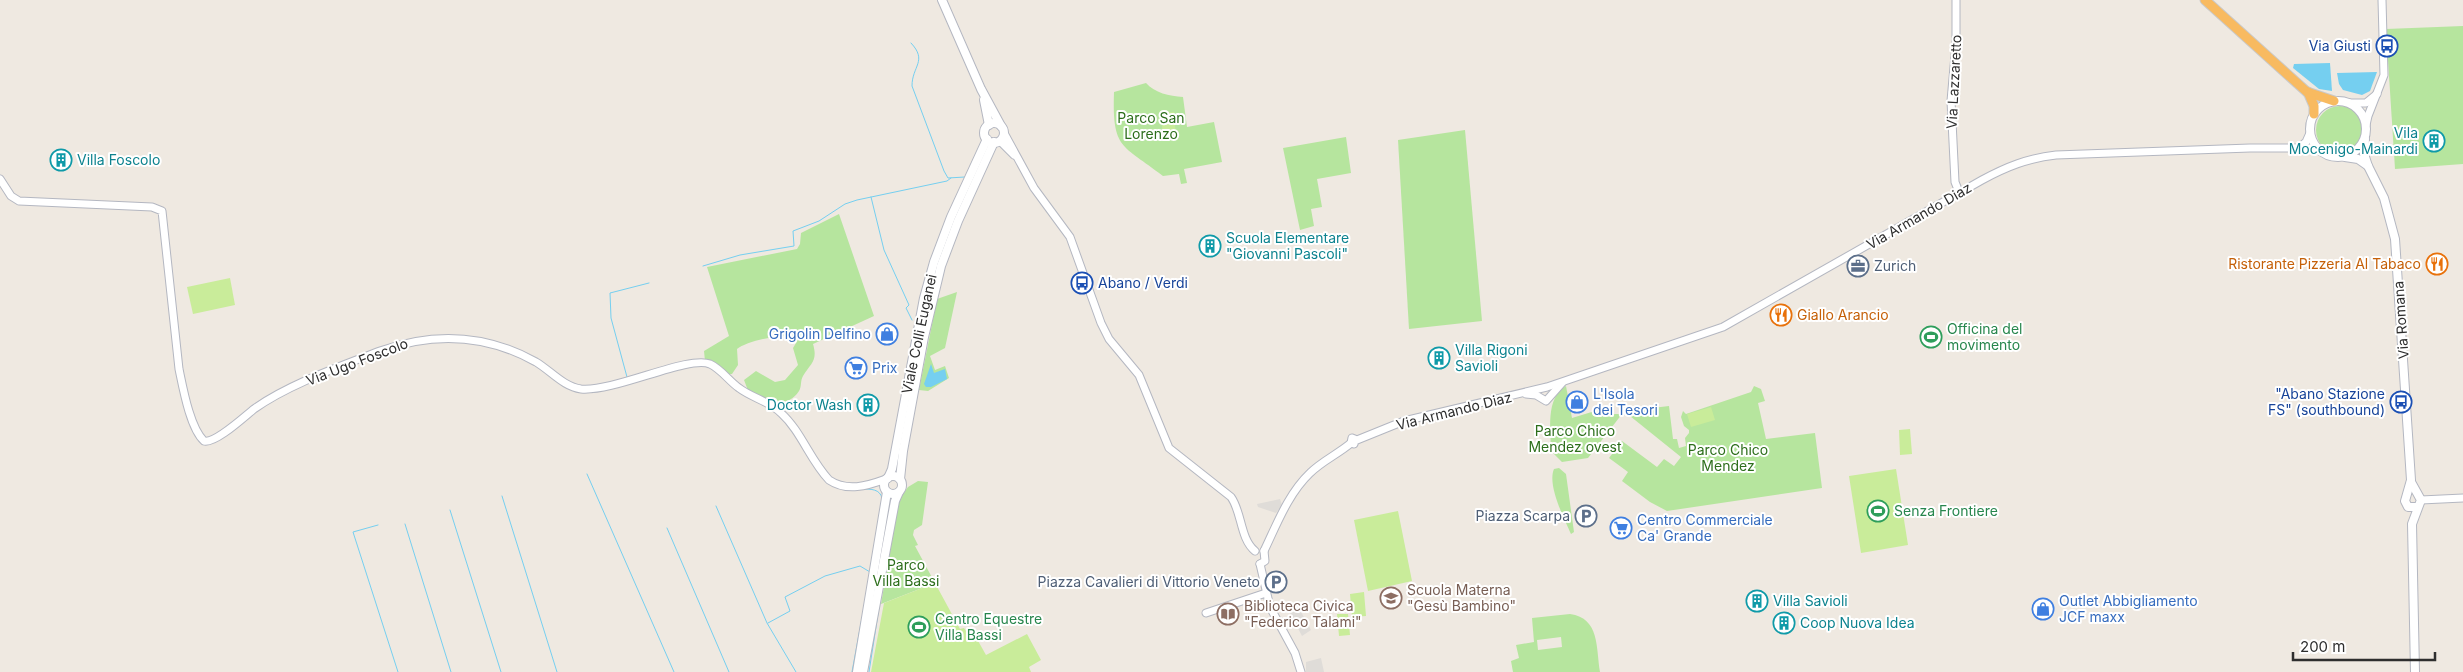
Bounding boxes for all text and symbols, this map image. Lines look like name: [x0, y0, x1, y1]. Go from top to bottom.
street label: Via Lazzaretto: [1943, 34, 1964, 129]
bus stop icon: Via Giusti: [2375, 34, 2399, 58]
place label: Via Giusti: [2309, 37, 2371, 54]
park label: Parco San Lorenzo: [1117, 109, 1185, 142]
place label: Vila Mocenigo-Mainardi: [2289, 124, 2418, 157]
building icon: Vila Mocenigo-Mainardi: [2422, 129, 2446, 153]
building icon: Villa Foscolo: [49, 148, 73, 172]
place label: Villa Foscolo: [77, 151, 160, 168]
street label: Via Armando Diaz: [1863, 179, 1974, 253]
place label: Scuola Elementare "Giovanni Pascoli": [1226, 229, 1349, 262]
building icon: Scuola Elementare "Giovanni Pascoli": [1198, 234, 1222, 258]
restaurant icon: Ristorante Pizzeria Al Tabaco: [2425, 252, 2449, 276]
office icon: Zurich: [1846, 254, 1870, 278]
place label: Ristorante Pizzeria Al Tabaco: [2228, 255, 2421, 272]
place label: Zurich: [1874, 257, 1916, 274]
bus stop icon: Abano / Verdi: [1070, 271, 1094, 295]
street label: Viale Colli Euganei: [898, 272, 940, 395]
place label: Abano / Verdi: [1098, 274, 1188, 291]
street label: Via Romana: [2389, 280, 2412, 360]
restaurant icon: Giallo Arancio: [1769, 303, 1793, 327]
place label: Giallo Arancio: [1797, 306, 1889, 323]
place label: Officina del movimento: [1947, 320, 2023, 353]
shop icon: Grigolin Delfino: [875, 322, 899, 346]
place label: Grigolin Delfino: [769, 325, 871, 342]
sports icon: Officina del movimento: [1919, 325, 1943, 349]
street label: Via Ugo Foscolo: [303, 334, 410, 389]
place label: Villa Rigoni Savioli: [1455, 341, 1528, 374]
building icon: Villa Rigoni Savioli: [1427, 346, 1451, 370]
supermarket icon: Prix: [844, 356, 868, 380]
place label: Prix: [872, 359, 898, 376]
place label: L'Isola dei Tesori: [1593, 385, 1658, 418]
place label: "Abano Stazione FS" (southbound): [2268, 385, 2385, 418]
street label: Via Armando Diaz: [1394, 388, 1513, 433]
shop icon: L'Isola dei Tesori: [1565, 390, 1589, 414]
bus stop icon: "Abano Stazione FS" (southbound): [2389, 390, 2413, 414]
building icon: Doctor Wash: [856, 393, 880, 417]
place label: Doctor Wash: [767, 396, 852, 413]
park label: Parco Chico Mendez ovest: [1528, 422, 1622, 455]
park label: Parco Chico Mendez: [1688, 441, 1768, 474]
sports icon: Senza Frontiere: [1866, 499, 1890, 523]
place label: Senza Frontiere: [1894, 502, 1998, 519]
parking icon: Piazza Scarpa: [1574, 504, 1598, 528]
place label: Piazza Scarpa: [1476, 507, 1570, 524]
place label: Centro Commerciale Ca' Grande: [1637, 511, 1773, 544]
supermarket icon: Centro Commerciale Ca' Grande: [1609, 516, 1633, 540]
park label: Parco Villa Bassi: [873, 556, 939, 589]
parking icon: Piazza Cavalieri di Vittorio Veneto: [1264, 570, 1288, 594]
place label: Piazza Cavalieri di Vittorio Veneto: [1038, 573, 1260, 590]
place label: Scuola Materna "Gesù Bambino": [1407, 581, 1516, 614]
school or university icon: Scuola Materna "Gesù Bambino": [1379, 586, 1403, 610]
building icon: Villa Savioli: [1745, 589, 1769, 613]
place label: Villa Savioli: [1773, 592, 1848, 609]
place label: Outlet Abbigliamento JCF maxx: [2059, 592, 2198, 625]
place label: Biblioteca Civica "Federico Talami": [1244, 597, 1362, 630]
shop icon: Outlet Abbigliamento JCF maxx: [2031, 597, 2055, 621]
library icon: Biblioteca Civica "Federico Talami": [1216, 602, 1240, 626]
place label: Centro Equestre Villa Bassi: [935, 610, 1042, 643]
building icon: Coop Nuova Idea: [1772, 611, 1796, 635]
place label: Coop Nuova Idea: [1800, 614, 1915, 631]
sports icon: Centro Equestre Villa Bassi: [907, 615, 931, 639]
scale bar: [2293, 630, 2436, 662]
text: 200 m: [2300, 637, 2345, 656]

